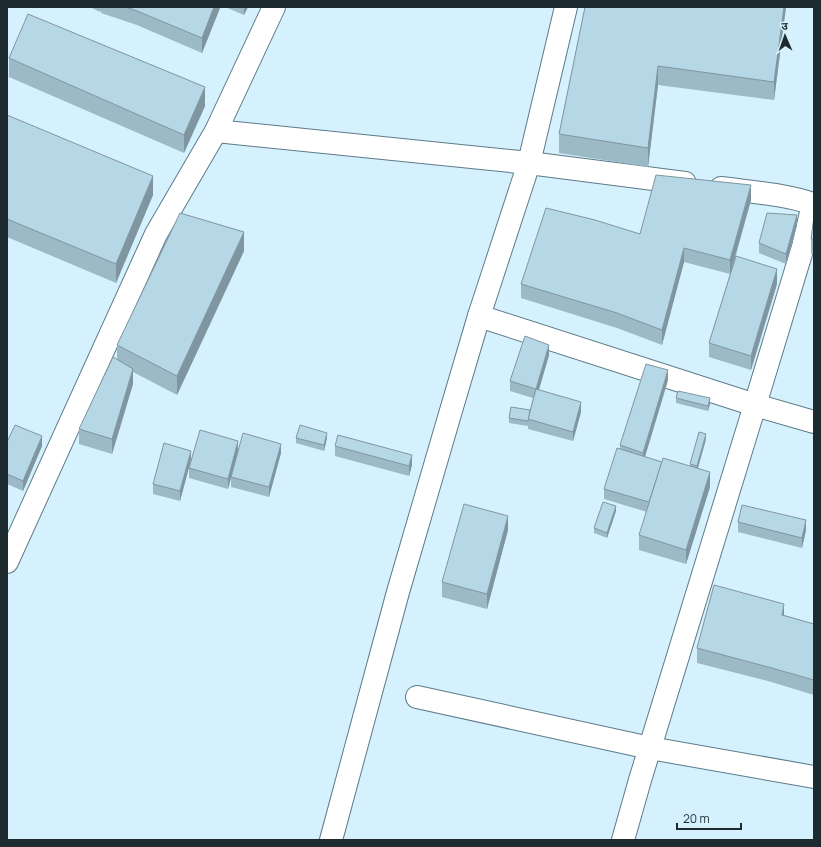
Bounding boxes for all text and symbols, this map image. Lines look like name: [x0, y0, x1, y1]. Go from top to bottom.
north arrow: [765, 16, 805, 56]
text: उ: [781, 18, 789, 33]
scale bar: [677, 805, 741, 831]
text: 20 m: [683, 810, 710, 827]

